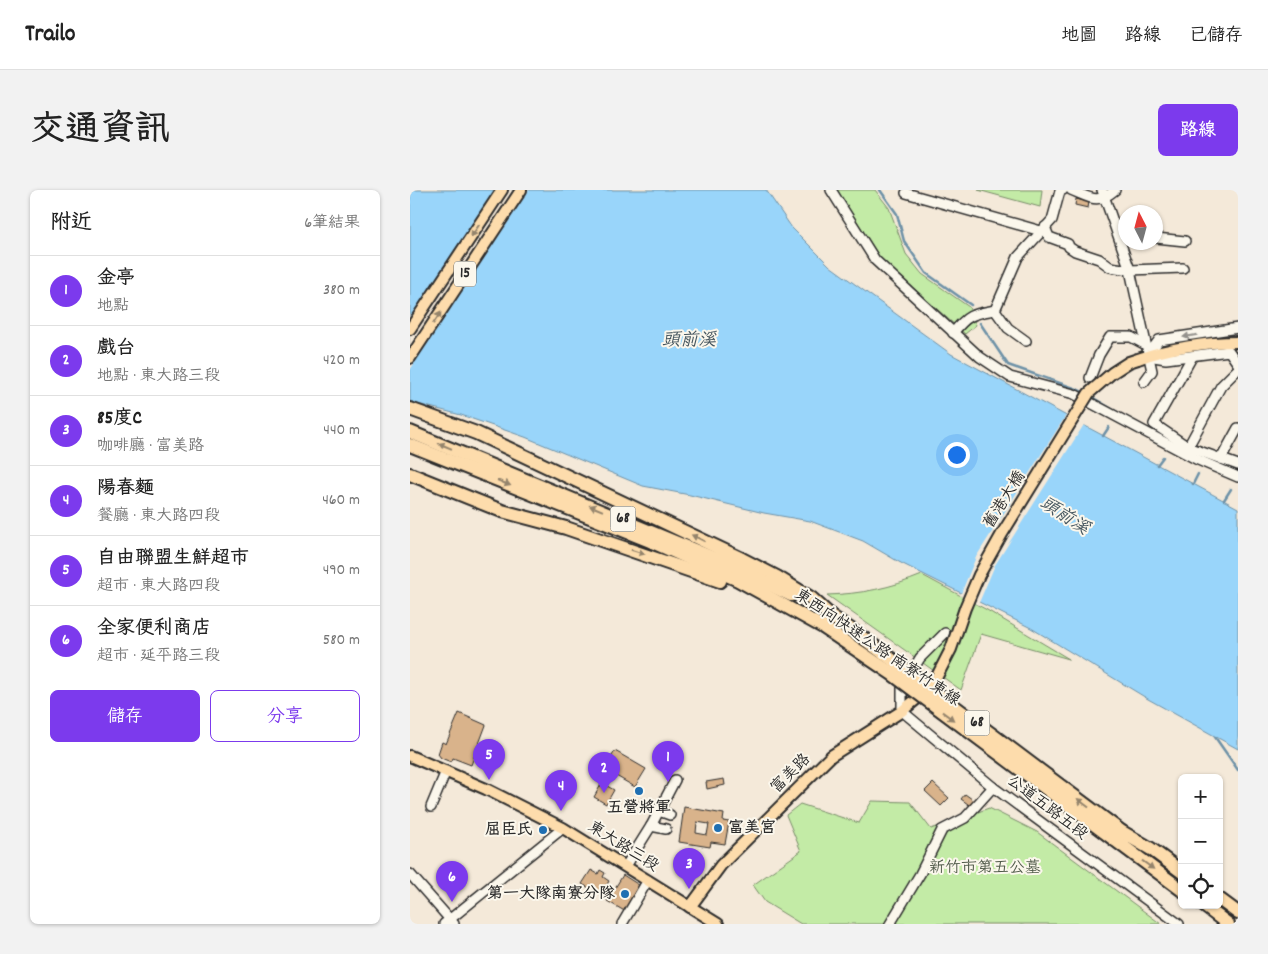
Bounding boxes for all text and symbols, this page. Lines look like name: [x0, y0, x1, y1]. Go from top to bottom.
text: Trailo: [25, 18, 76, 52]
text: 地圖: [1061, 24, 1097, 49]
text: 路線: [1125, 24, 1161, 49]
text: 已儲存: [1189, 24, 1243, 49]
button: 路線: [1158, 104, 1238, 156]
text: 交通資訊: [30, 107, 170, 157]
north arrow: [1118, 205, 1163, 250]
text: 附近: [50, 209, 92, 239]
text: 6筆結果: [304, 212, 360, 235]
one-way arrow: [471, 224, 480, 237]
road number: 15: [454, 262, 476, 286]
text: 金亭: [97, 266, 135, 293]
text: 1: [64, 279, 68, 302]
text: 380 m: [323, 279, 360, 302]
text: 地點: [97, 295, 129, 318]
one-way arrow: [432, 311, 442, 324]
water label: 頭前溪: [662, 329, 717, 354]
one-way arrow: [1181, 332, 1197, 340]
text: 戲台: [97, 336, 135, 363]
text: 2: [63, 349, 70, 372]
text: 420 m: [323, 349, 360, 372]
text: 地點 · 東大路三段: [97, 365, 220, 388]
text: 85度C: [97, 406, 142, 433]
text: 3: [62, 419, 70, 442]
text: 440 m: [323, 419, 360, 442]
text: 咖啡廳 · 富美路: [97, 435, 204, 458]
one-way arrow: [438, 442, 452, 450]
your location: [944, 442, 970, 468]
street label: 舊港大橋: [978, 467, 1032, 533]
text: 陽春麵: [97, 476, 154, 503]
one-way arrow: [497, 479, 512, 487]
text: 4: [63, 489, 69, 512]
text: 460 m: [322, 489, 360, 512]
water label: 頭前溪: [1035, 492, 1094, 543]
one-way arrow: [588, 504, 603, 512]
text: 餐廳 · 東大路四段: [97, 505, 220, 528]
road number: 68: [610, 506, 636, 532]
one-way arrow: [691, 534, 705, 542]
text: 自由聯盟生鮮超市: [97, 546, 249, 573]
one-way arrow: [631, 548, 646, 556]
text: 5: [62, 559, 70, 582]
text: 490 m: [323, 559, 360, 582]
text: 超市 · 東大路四段: [97, 575, 220, 598]
street label: 東西向快速公路 南寮竹東線: [789, 584, 965, 712]
text: 全家便利商店: [97, 616, 211, 643]
text: 6: [62, 629, 70, 652]
text: 580 m: [323, 629, 360, 652]
text: 超市 · 延平路三段: [97, 645, 220, 668]
button: 儲存: [50, 690, 200, 742]
button: 分享: [210, 690, 360, 742]
one-way arrow: [941, 710, 954, 721]
road number: 68: [964, 710, 990, 736]
pin: 5: [473, 739, 505, 780]
pin: 1: [652, 741, 684, 782]
street label: 富美路: [766, 749, 816, 799]
pin: 2: [588, 752, 620, 793]
pin: 4: [545, 770, 577, 811]
street label: 公道五路五段: [1002, 770, 1092, 846]
map controls: [1178, 774, 1223, 909]
button: +: [1178, 774, 1223, 819]
marker: 五營將軍: [633, 785, 645, 797]
place label: 五營將軍: [607, 797, 671, 820]
one-way arrow: [1077, 797, 1090, 808]
street label: 東大路三段: [583, 816, 663, 878]
place label: 富美宮: [728, 817, 776, 840]
place label: 屈臣氏: [485, 819, 533, 842]
button: −: [1178, 819, 1223, 864]
marker: 富美宮: [712, 822, 724, 834]
marker: 屈臣氏: [537, 824, 549, 836]
pin: 3: [673, 848, 705, 889]
park label: 新竹市第五公墓: [929, 857, 1041, 880]
one-way arrow: [1141, 860, 1155, 870]
pin: 6: [436, 861, 468, 902]
button: locate: [1178, 864, 1223, 909]
place label: 第一大隊南寮分隊: [487, 883, 615, 906]
marker: 第一大隊南寮分隊: [619, 888, 631, 900]

